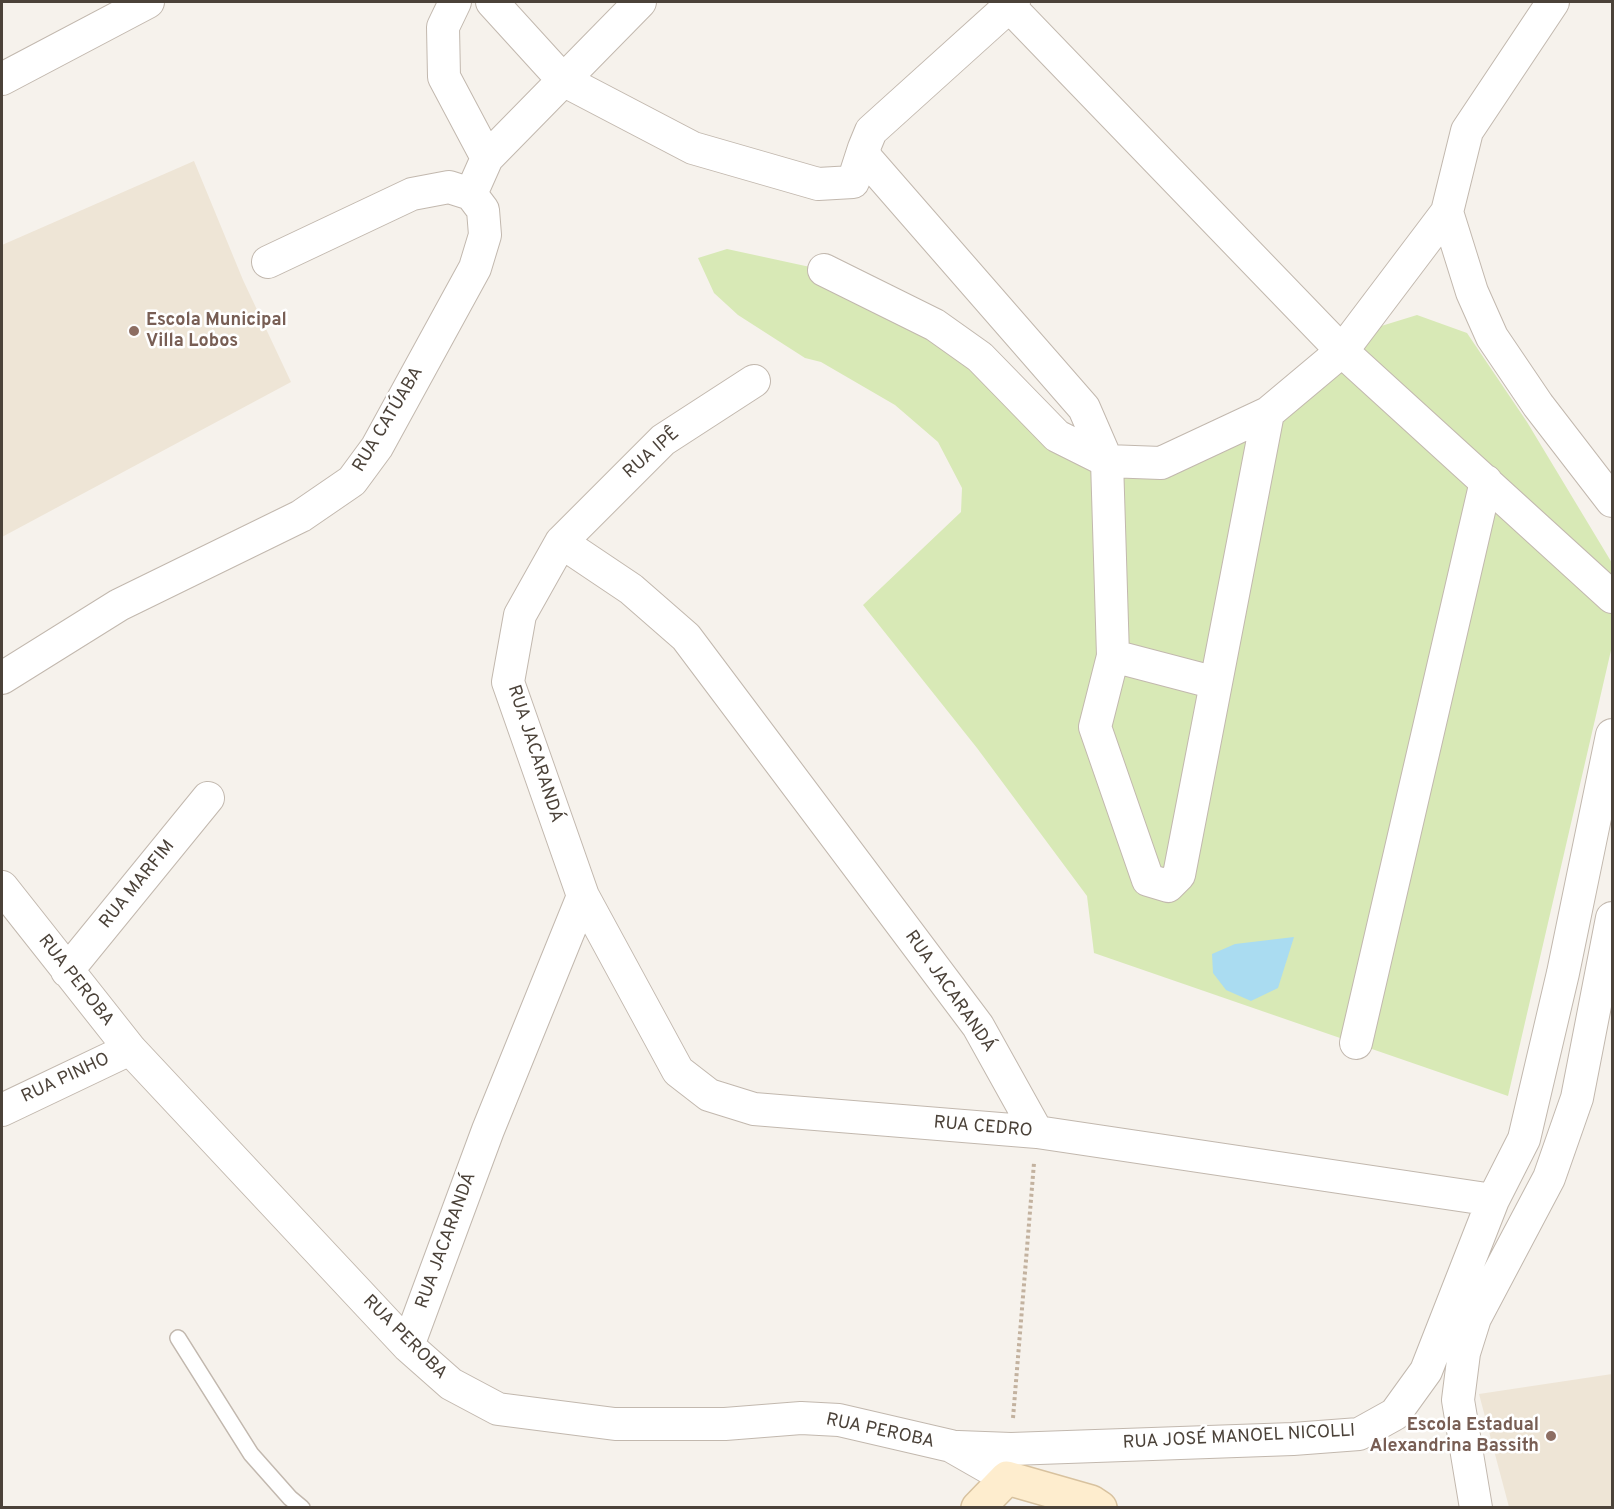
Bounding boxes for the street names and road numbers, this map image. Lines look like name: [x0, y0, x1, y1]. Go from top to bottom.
street label: RUA CATÚABA: [349, 363, 429, 477]
street label: RUA IPÊ: [620, 424, 684, 484]
street label: RUA JACARANDÁ: [502, 682, 566, 826]
street label: RUA MARFIM: [96, 836, 180, 934]
street label: RUA JACARANDÁ: [899, 927, 999, 1057]
street label: RUA PEROBA: [32, 931, 118, 1031]
street label: RUA PINHO: [19, 1049, 113, 1109]
street label: RUA CEDRO: [933, 1113, 1033, 1143]
street label: RUA JACARANDÁ: [412, 1170, 482, 1312]
street label: RUA PEROBA: [357, 1291, 451, 1385]
street label: RUA PEROBA: [824, 1410, 936, 1454]
street label: RUA JOSÉ MANOEL NICOLLI: [1122, 1421, 1356, 1455]

